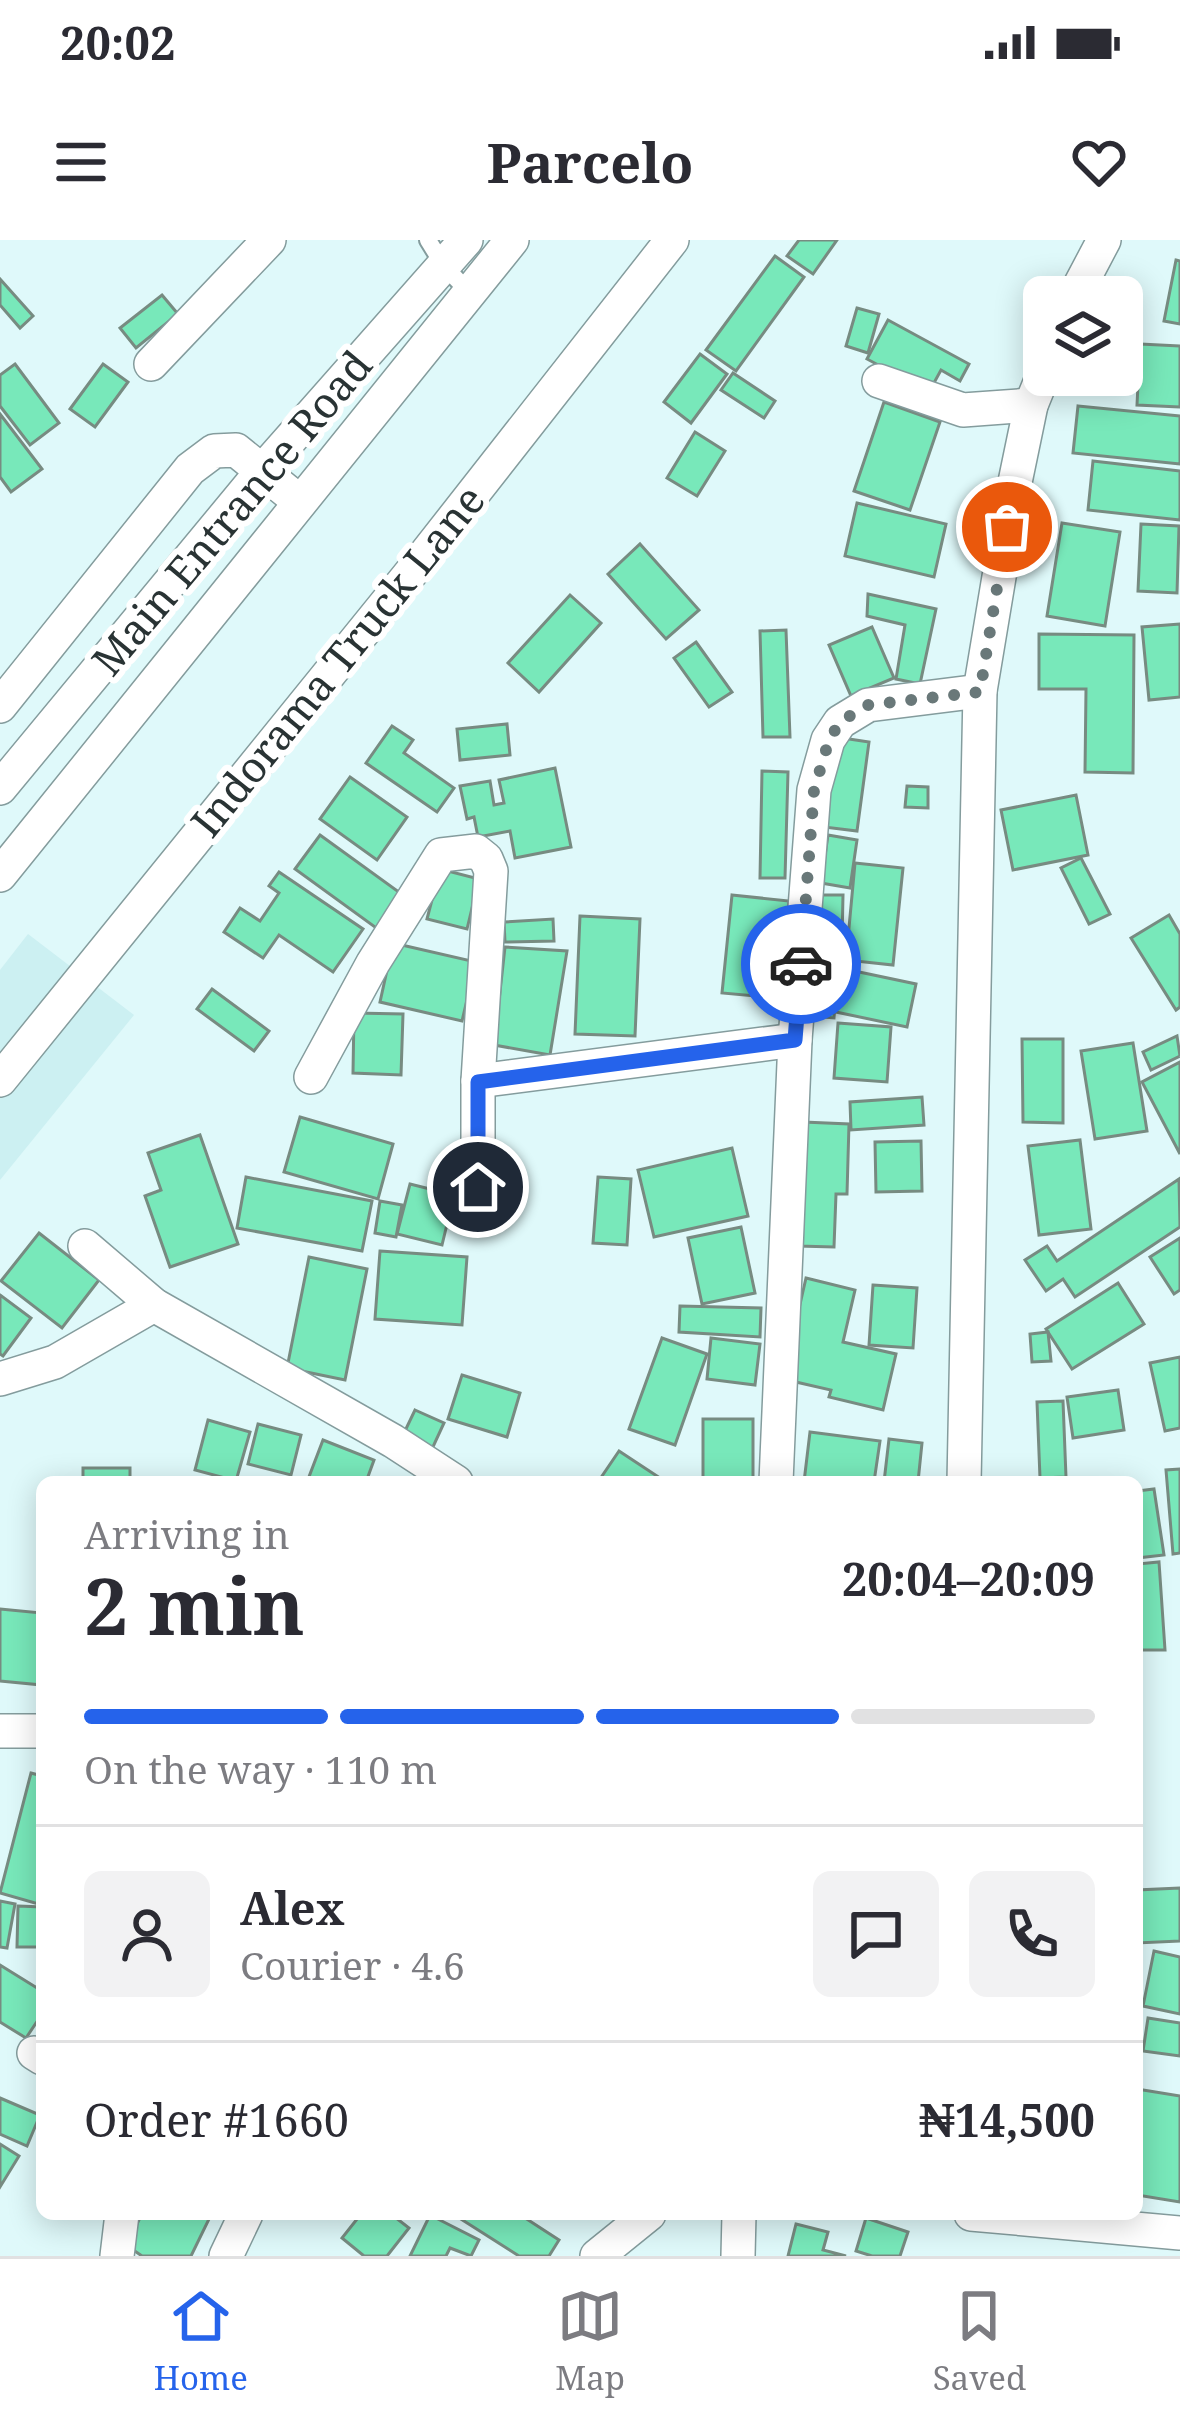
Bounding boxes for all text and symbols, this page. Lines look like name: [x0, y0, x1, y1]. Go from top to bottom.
text: 20:02: [60, 12, 175, 73]
text: Parcelo: [487, 125, 693, 199]
icon: menu: [48, 129, 114, 195]
icon: heart: [1066, 129, 1132, 195]
map controls: [1023, 276, 1143, 396]
button: layers: [1023, 276, 1143, 396]
street label: Main Entrance Road: [78, 337, 384, 686]
street label: Indorama Truck Lane: [177, 472, 497, 848]
pin: [956, 476, 1058, 578]
icon: bag: [974, 494, 1040, 560]
courier: [741, 904, 861, 1024]
icon: car: [768, 931, 834, 997]
pin: [427, 1136, 529, 1238]
icon: home: [445, 1154, 511, 1220]
text: Arriving in: [84, 1507, 290, 1560]
text: 20:04–20:09: [842, 1548, 1095, 1609]
text: 2 min: [84, 1552, 305, 1658]
text: On the way · 110 m: [84, 1742, 437, 1795]
button: person: [84, 1871, 210, 1997]
button: chat: [813, 1871, 939, 1997]
button: phone: [969, 1871, 1095, 1997]
text: Alex: [240, 1877, 345, 1938]
text: Courier · 4.6: [240, 1938, 465, 1991]
text: Order #1660: [84, 2089, 349, 2150]
text: ₦14,500: [919, 2089, 1095, 2150]
tab: Home: [154, 2283, 248, 2400]
tab: Map: [555, 2283, 625, 2400]
tab: Saved: [933, 2283, 1026, 2400]

